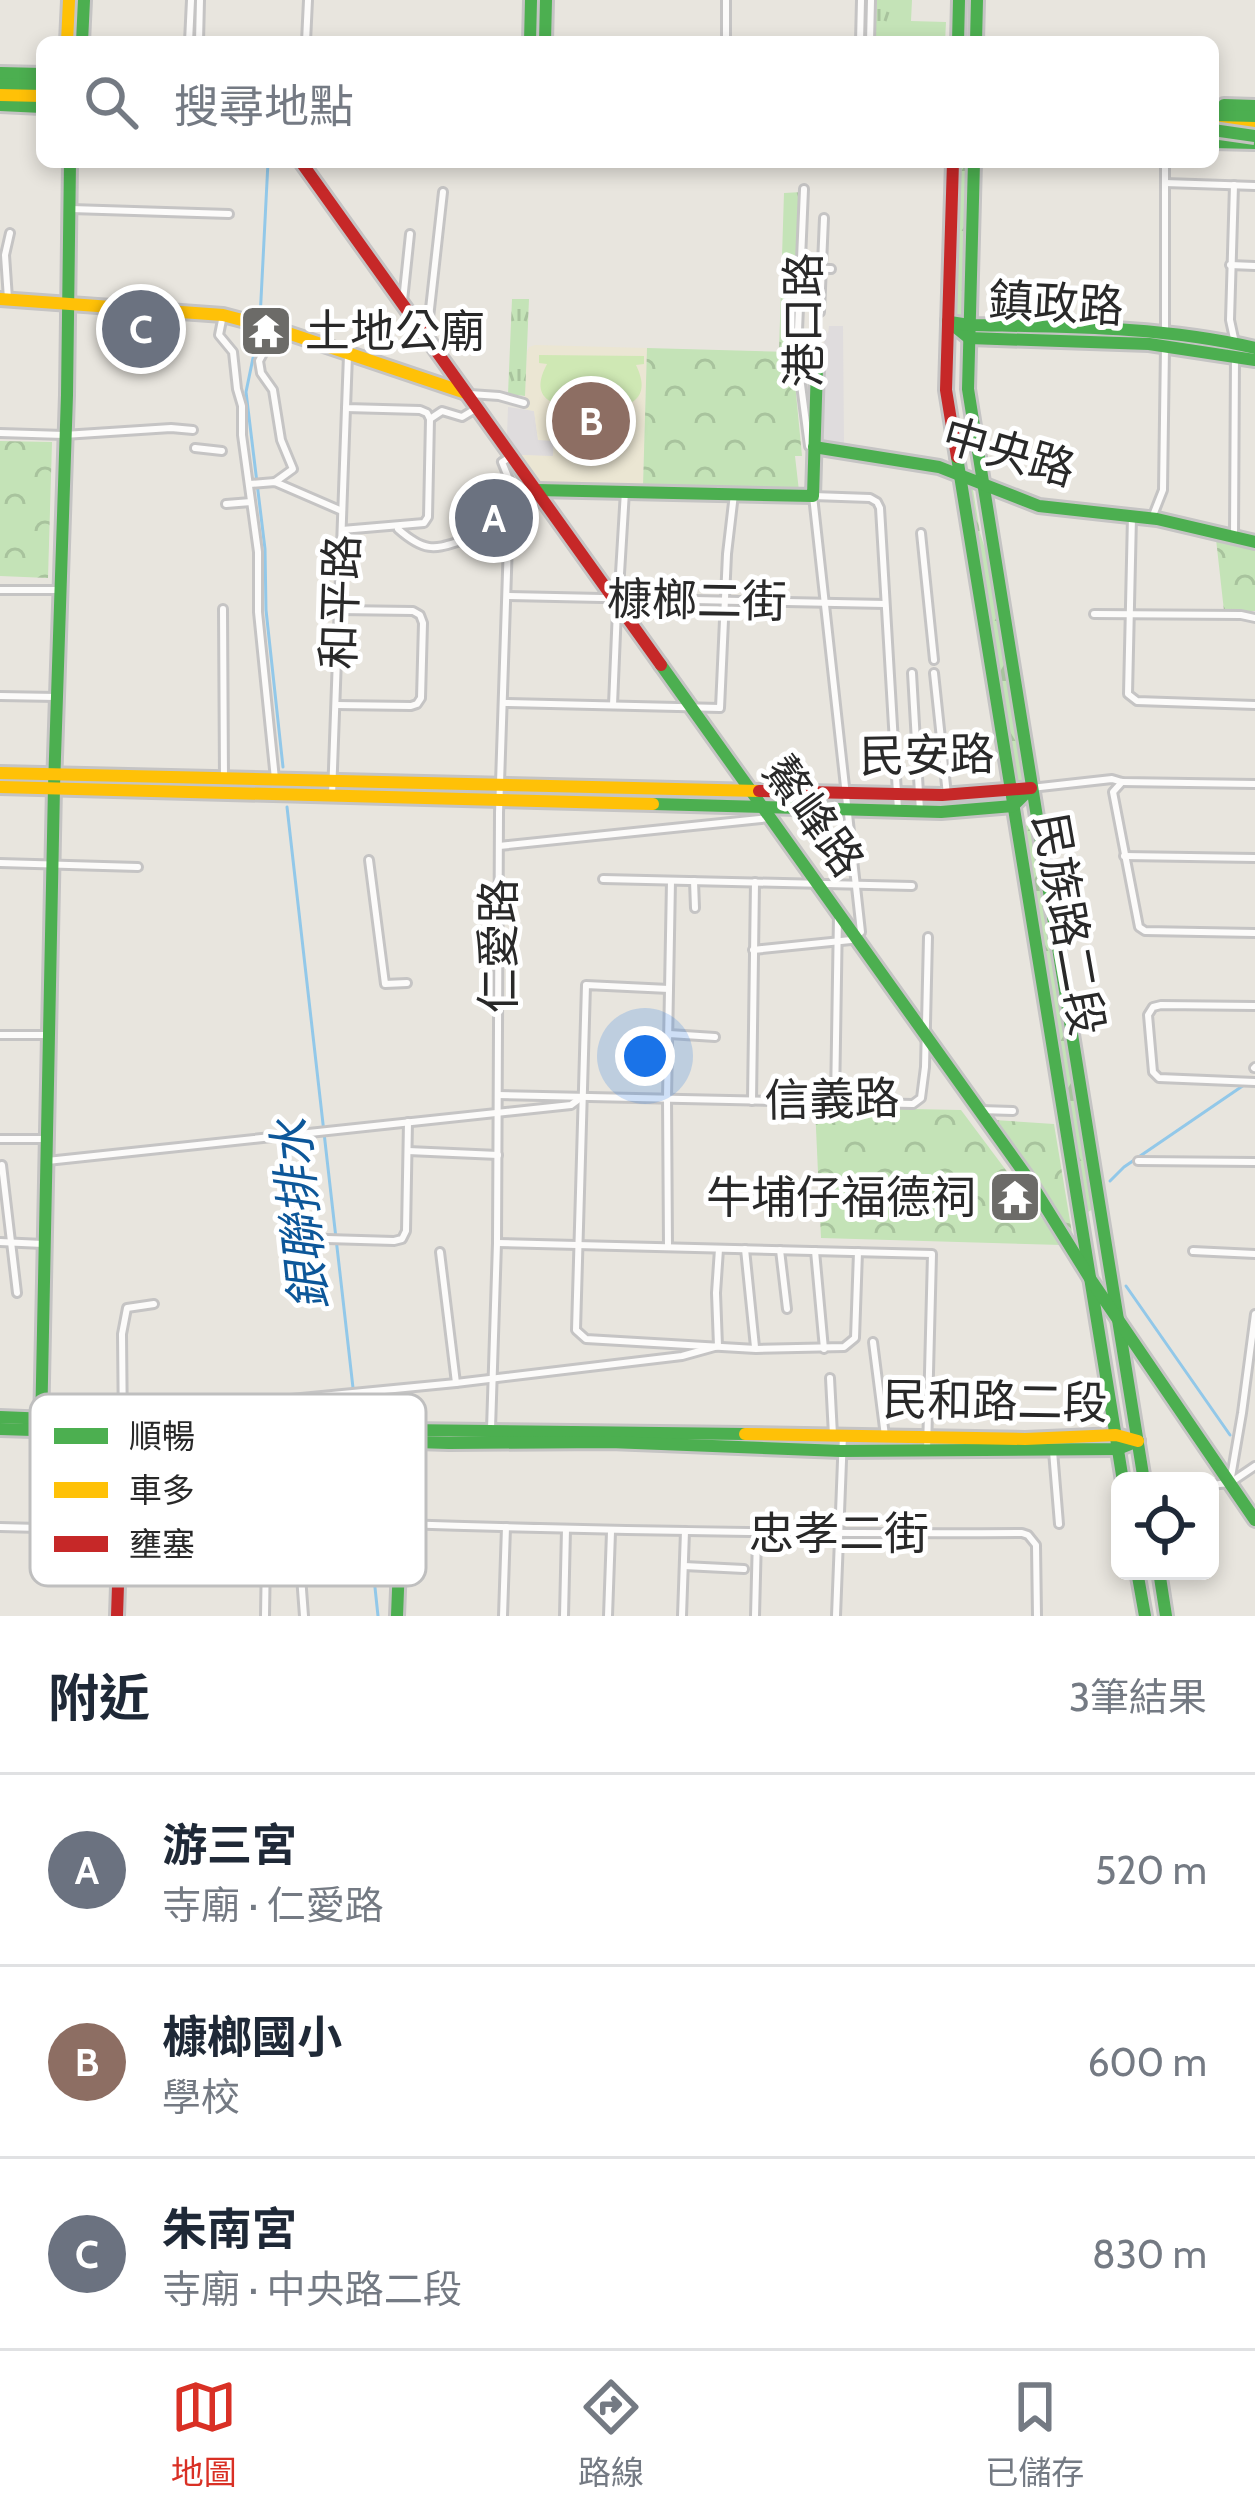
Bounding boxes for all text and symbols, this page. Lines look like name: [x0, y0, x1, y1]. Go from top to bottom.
search box: [36, 36, 1219, 168]
icon: search: [78, 69, 144, 135]
text: 搜尋地點: [174, 79, 354, 133]
street label: 港口路: [776, 252, 830, 388]
street label: 鎮政路: [987, 273, 1125, 333]
pin: C: [102, 284, 180, 374]
temple icon: 土地公廟: [238, 303, 294, 359]
place label: 土地公廟: [305, 304, 485, 358]
pin: B: [552, 376, 630, 466]
street label: 中央路: [937, 407, 1081, 497]
pin: A: [455, 473, 533, 563]
street label: 和平路: [311, 534, 369, 670]
street label: 槺榔二街: [607, 571, 787, 629]
street label: 民安路: [859, 727, 995, 783]
street label: 鰲峰路: [752, 746, 876, 886]
street label: 民族路二段: [1023, 809, 1115, 1039]
street label: 仁愛路: [471, 878, 525, 1014]
your location: [615, 1026, 675, 1086]
street label: 信義路: [764, 1071, 900, 1127]
water label: 銀聯排水: [261, 1115, 339, 1314]
temple icon: 牛埔仔福德祠: [987, 1169, 1043, 1225]
place label: 牛埔仔福德祠: [706, 1170, 976, 1224]
street label: 民和路二段: [882, 1372, 1108, 1430]
legend: [30, 1394, 426, 1586]
text: 順暢: [129, 1416, 195, 1456]
text: 車多: [129, 1470, 195, 1510]
map controls: [1111, 1472, 1219, 1580]
button: locate: [1111, 1472, 1219, 1580]
street label: 忠孝二街: [749, 1506, 929, 1560]
text: 壅塞: [129, 1524, 195, 1564]
text: 附近: [48, 1667, 150, 1729]
text: 3筆結果: [1069, 1673, 1207, 1721]
text: 游三宮: [162, 1818, 297, 1872]
text: A: [75, 1846, 99, 1894]
text: 520 m: [1095, 1846, 1207, 1894]
text: 寺廟 · 仁愛路: [162, 1881, 384, 1929]
text: 槺榔國小: [162, 2010, 342, 2064]
text: B: [75, 2038, 99, 2086]
text: 600 m: [1087, 2038, 1207, 2086]
text: 學校: [162, 2073, 240, 2121]
text: 朱南宮: [162, 2202, 297, 2256]
text: C: [75, 2230, 99, 2278]
text: 830 m: [1092, 2230, 1207, 2278]
text: 寺廟 · 中央路二段: [162, 2265, 462, 2313]
tab: 地圖: [171, 2374, 237, 2494]
tab: 路線: [578, 2374, 644, 2494]
tab: 已儲存: [985, 2374, 1084, 2494]

